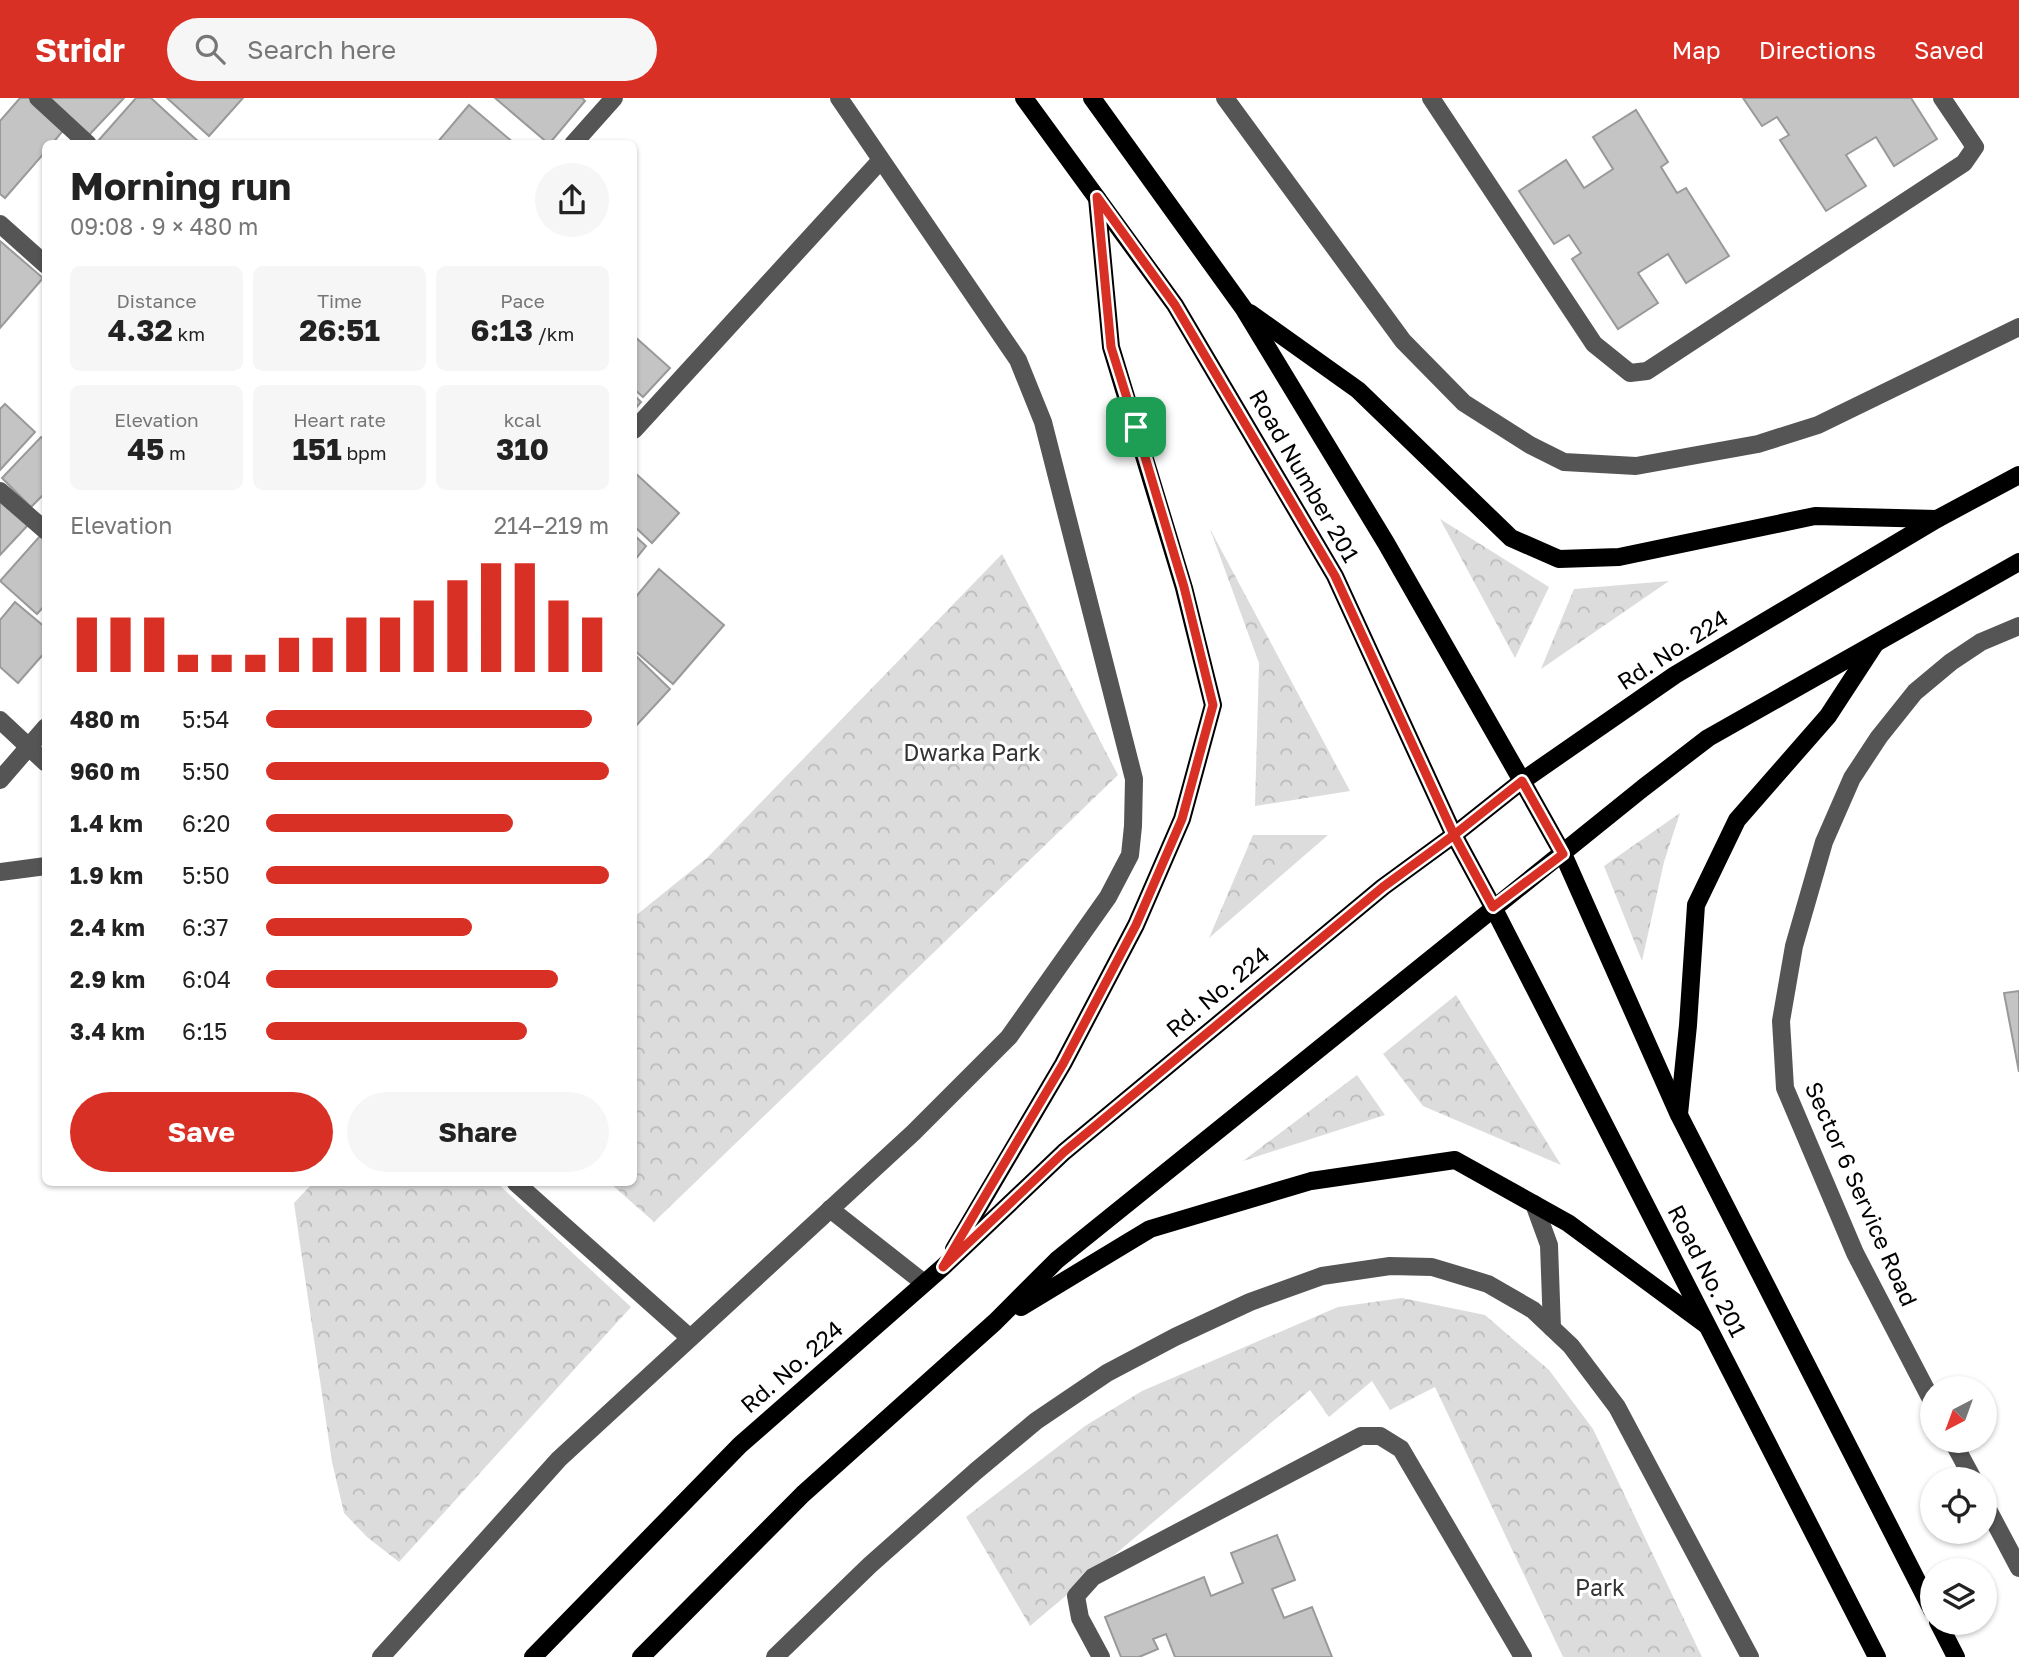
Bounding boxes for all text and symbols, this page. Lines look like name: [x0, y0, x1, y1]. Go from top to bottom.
search box: [167, 18, 657, 81]
text: Stridr: [35, 30, 125, 69]
icon: search: [191, 30, 229, 68]
text: Search here: [247, 34, 396, 65]
text: Map: [1672, 35, 1721, 64]
text: Directions: [1759, 35, 1876, 64]
text: Saved: [1914, 35, 1984, 64]
text: Morning run: [70, 163, 291, 208]
button: share: [535, 163, 609, 237]
text: 09:08 · 9 × 480 m: [70, 212, 258, 240]
text: Distance: [117, 289, 196, 312]
text: Time: [317, 289, 362, 312]
text: Pace: [500, 289, 545, 312]
text: 4.32: [108, 312, 173, 348]
text: 26:51: [299, 312, 380, 348]
text: 6:13: [471, 312, 533, 348]
text: km: [173, 322, 205, 345]
text: /km: [533, 322, 574, 345]
street label: Road Number 201: [1244, 384, 1366, 567]
pin: [1106, 397, 1166, 457]
text: Elevation: [114, 408, 199, 431]
text: Heart rate: [293, 408, 386, 431]
text: kcal: [504, 408, 541, 431]
icon: arrive: [1117, 408, 1155, 446]
text: 45: [127, 431, 164, 467]
text: 151: [292, 431, 342, 467]
text: 310: [496, 431, 549, 467]
text: m: [164, 441, 186, 464]
text: bpm: [342, 441, 387, 464]
text: Elevation: [70, 511, 172, 539]
text: 214–219 m: [494, 511, 609, 539]
street label: Rd. No. 224: [1612, 603, 1733, 695]
text: 480 m: [70, 705, 140, 733]
text: 5:54: [182, 705, 230, 733]
park label: Dwarka Park: [903, 738, 1041, 766]
text: 960 m: [70, 757, 140, 785]
text: 5:50: [182, 757, 230, 785]
text: 1.4 km: [70, 809, 143, 837]
text: 6:20: [182, 809, 230, 837]
text: 1.9 km: [70, 861, 143, 889]
text: 5:50: [182, 861, 230, 889]
text: 2.4 km: [70, 913, 145, 941]
text: 6:37: [182, 913, 228, 941]
street label: Rd. No. 224: [1160, 940, 1275, 1043]
text: 2.9 km: [70, 965, 145, 993]
text: 6:04: [182, 965, 231, 993]
text: 3.4 km: [70, 1017, 145, 1045]
text: 6:15: [182, 1017, 227, 1045]
street label: Sector 6 Service Road: [1800, 1077, 1924, 1310]
button: Save: [70, 1092, 333, 1172]
button: Share: [347, 1092, 609, 1172]
street label: Road No. 201: [1663, 1200, 1753, 1341]
street label: Rd. No. 224: [734, 1314, 848, 1418]
north arrow: [1920, 1376, 1997, 1452]
map controls: [1920, 1376, 1997, 1635]
button: locate: [1920, 1467, 1997, 1544]
button: layers: [1920, 1558, 1997, 1635]
park label: Park: [1575, 1573, 1625, 1601]

